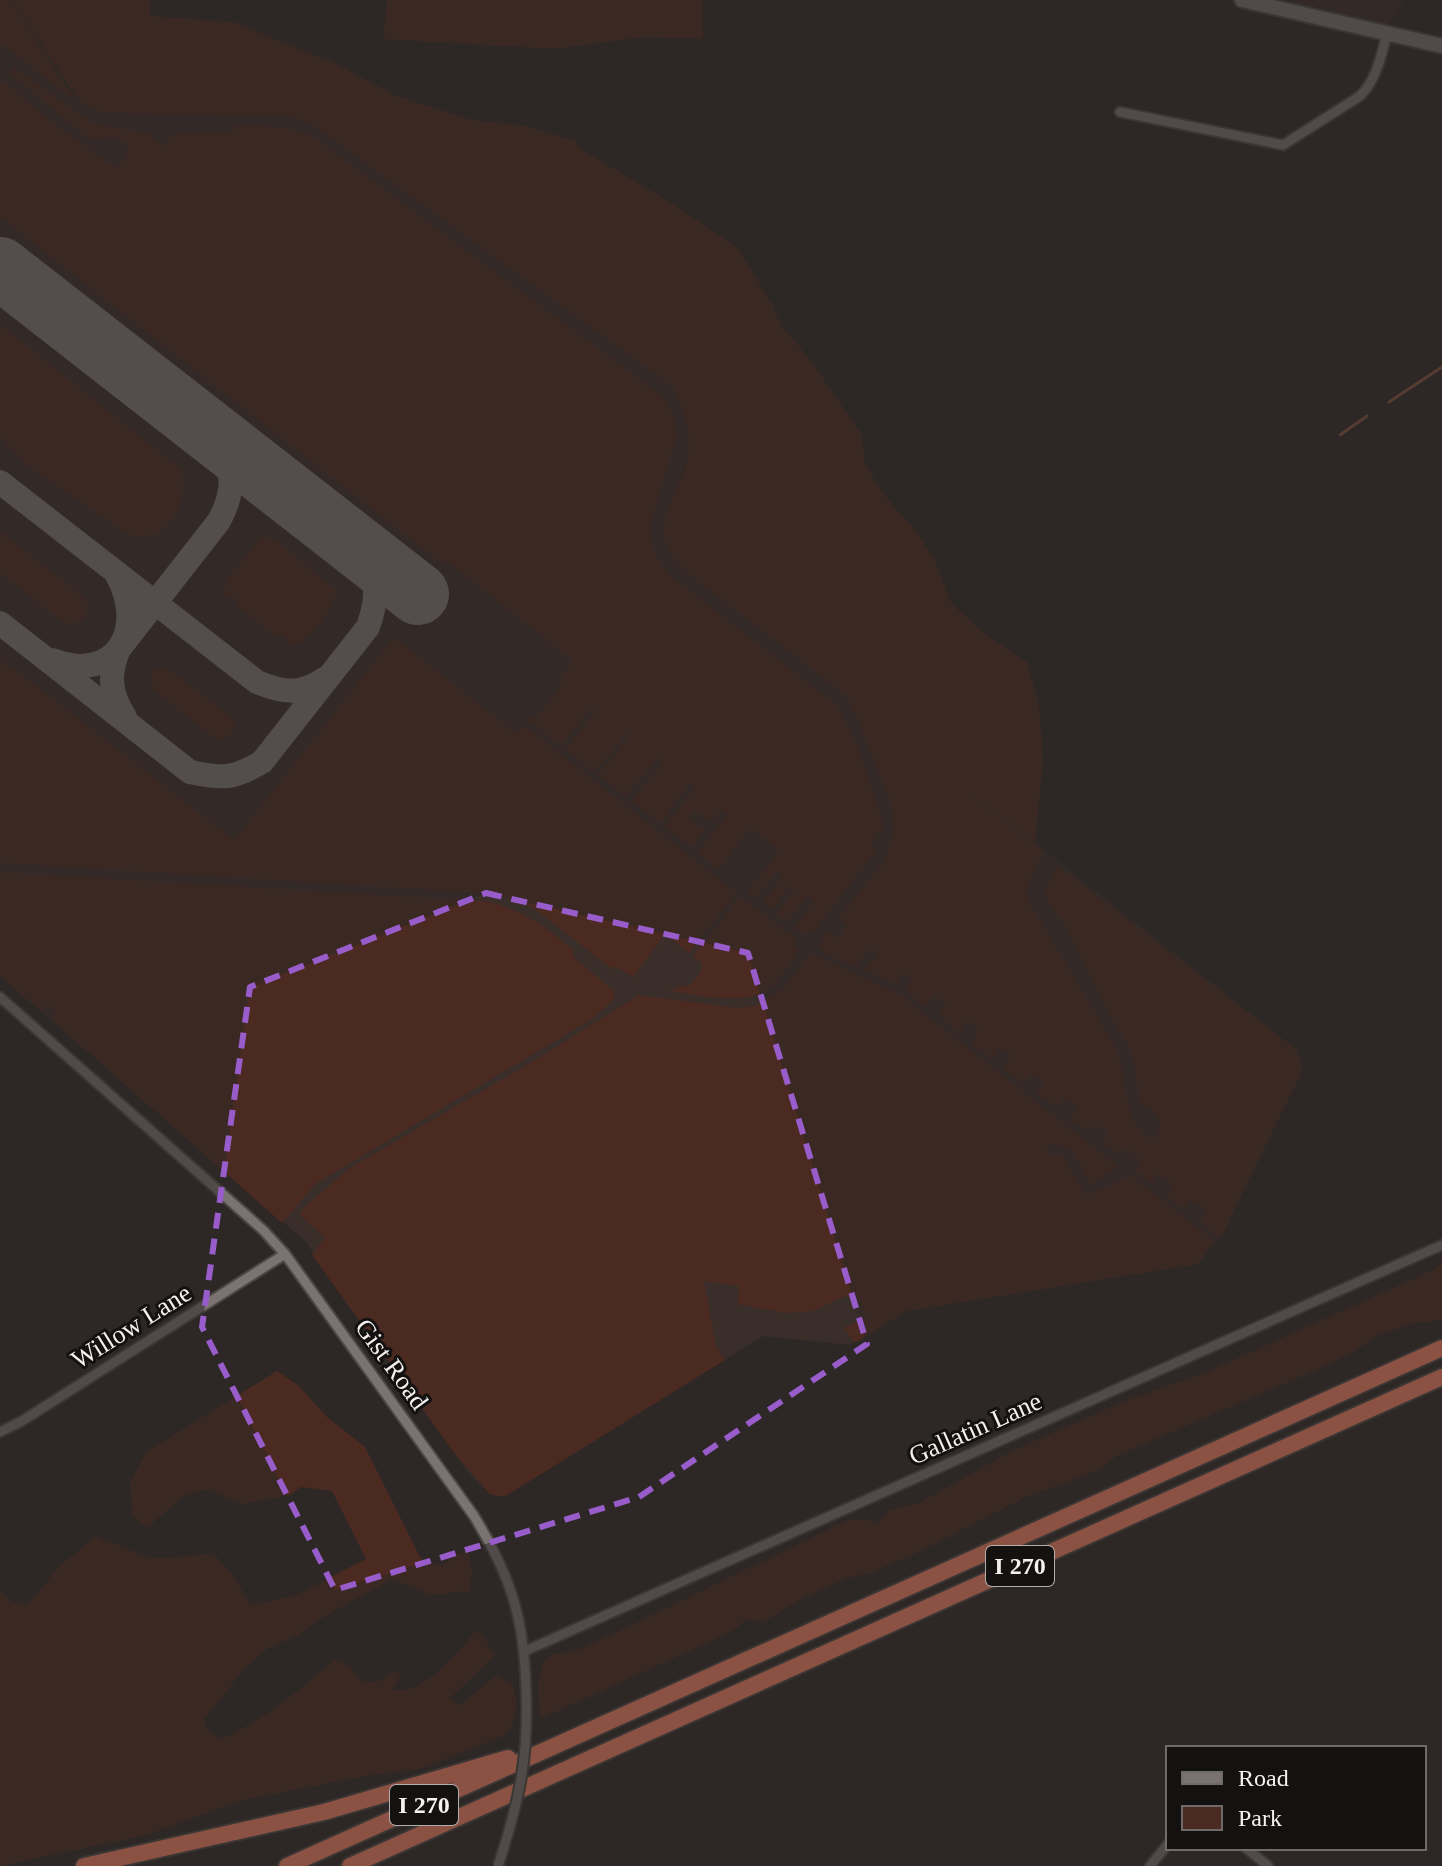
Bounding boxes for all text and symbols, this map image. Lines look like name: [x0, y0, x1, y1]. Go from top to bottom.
street label: Willow Lane: [66, 1278, 196, 1375]
street label: Gist Road: [349, 1313, 434, 1415]
street label: Gallatin Lane: [904, 1386, 1046, 1471]
road number: I 270: [986, 1546, 1054, 1586]
legend: [1166, 1746, 1426, 1850]
text: Road: [1238, 1765, 1289, 1791]
road number: I 270: [390, 1785, 458, 1825]
text: Park: [1238, 1805, 1282, 1831]

